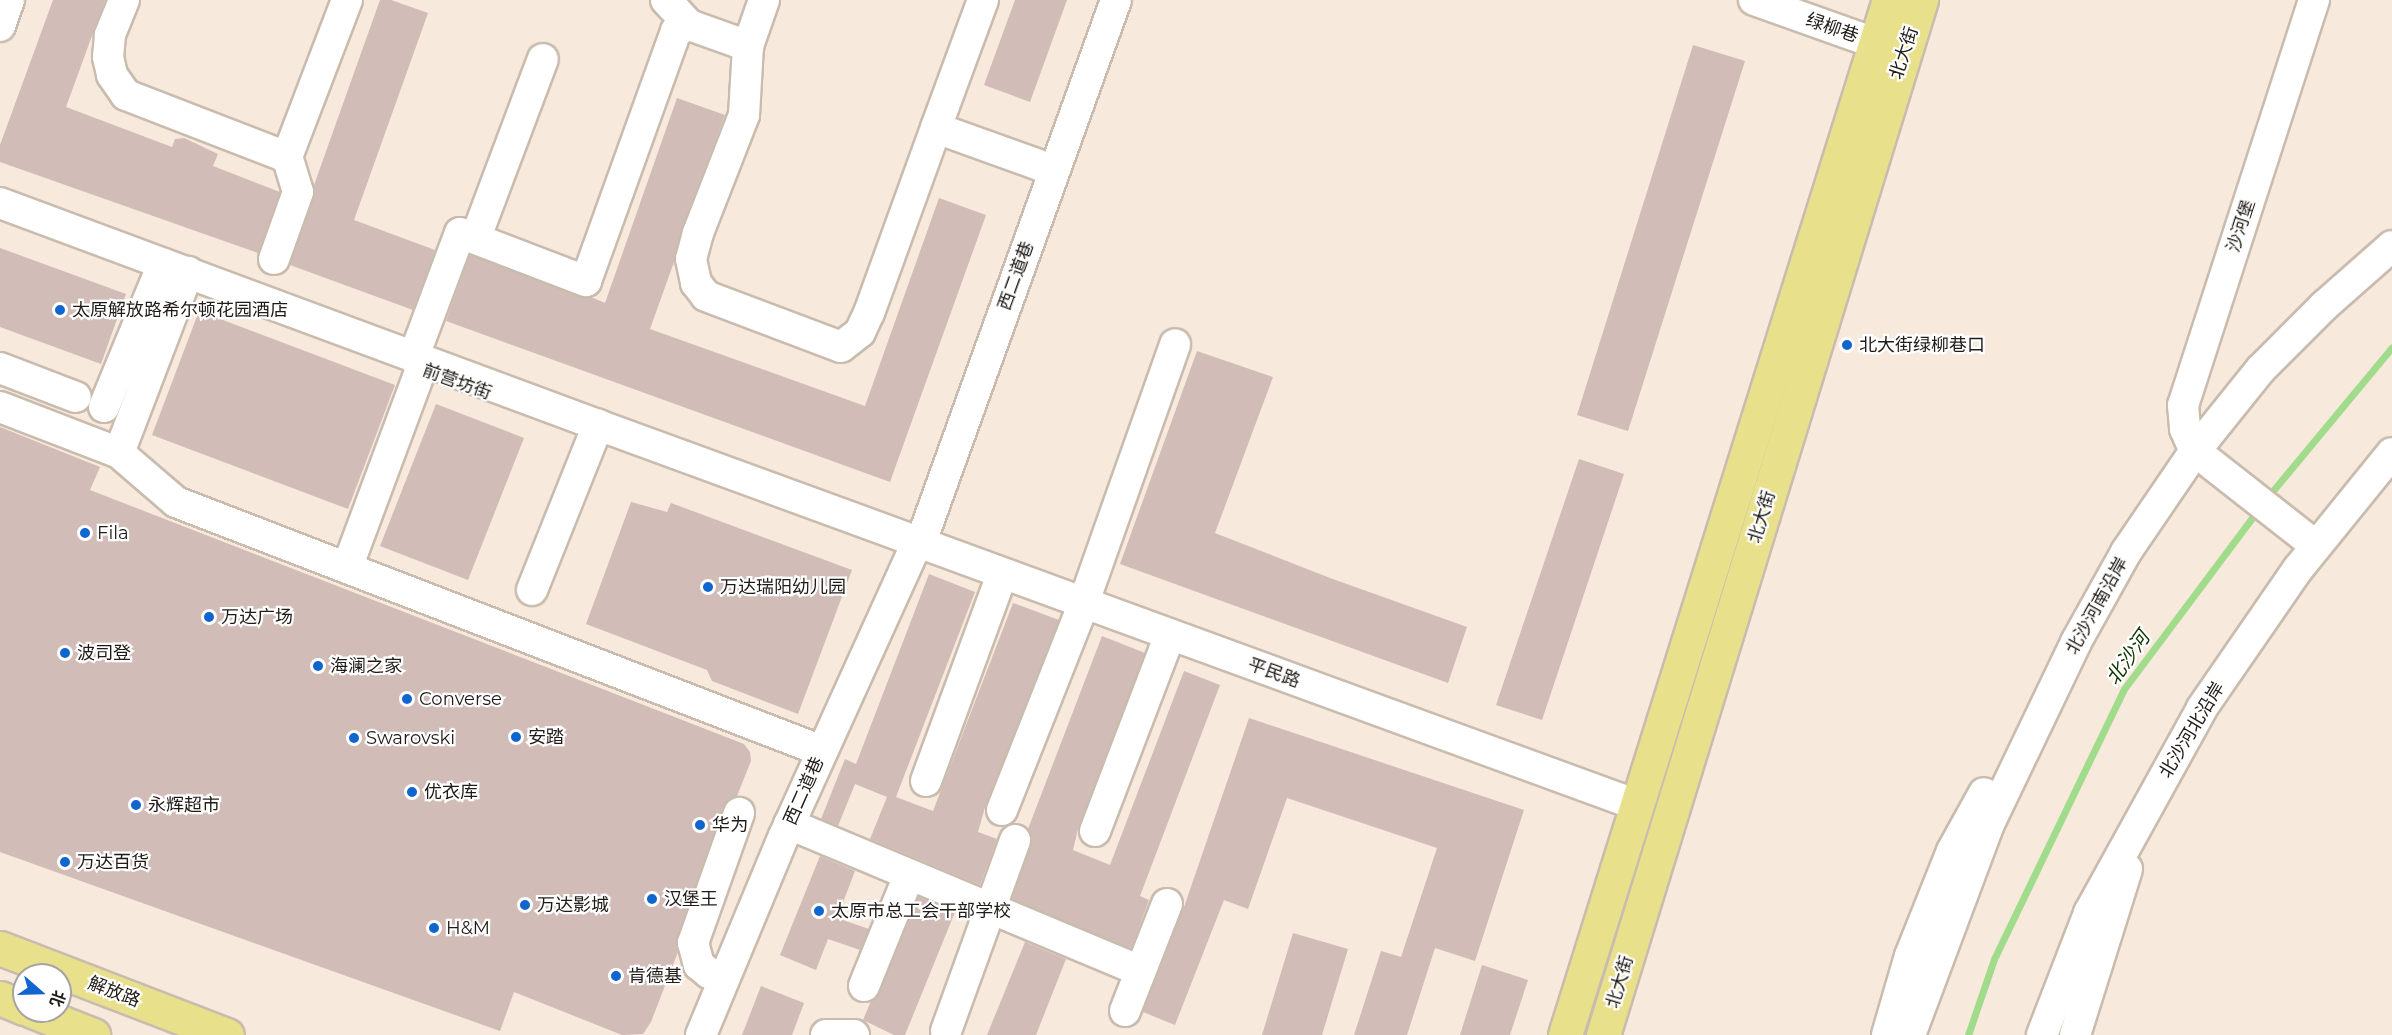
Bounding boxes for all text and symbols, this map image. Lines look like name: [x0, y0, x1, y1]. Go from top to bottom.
street label: 绿柳巷: [1803, 9, 1861, 47]
street label: 北大街: [1885, 24, 1923, 82]
street label: 沙河堡: [2222, 197, 2260, 255]
street label: 西二道巷: [994, 238, 1038, 314]
place label: 太原解放路希尔顿花园酒店: [72, 299, 288, 321]
marker: 太原解放路希尔顿花园酒店: [53, 303, 67, 317]
place label: 北大街绿柳巷口: [1859, 334, 1985, 356]
marker: 北大街绿柳巷口: [1840, 338, 1854, 352]
street label: 前营坊街: [419, 360, 495, 404]
street label: 北大街: [1744, 488, 1780, 546]
place label: Fila: [97, 522, 129, 544]
marker: Fila: [78, 526, 92, 540]
street label: 北沙河南沿岸: [2061, 554, 2133, 658]
place label: 万达瑞阳幼儿园: [720, 576, 846, 598]
marker: 万达瑞阳幼儿园: [701, 580, 715, 594]
place label: 万达广场: [221, 606, 293, 628]
marker: 万达广场: [202, 610, 216, 624]
water label: 北沙河: [2101, 627, 2155, 689]
place label: 波司登: [77, 642, 131, 664]
marker: 波司登: [58, 646, 72, 660]
street label: 平民路: [1245, 654, 1303, 692]
place label: 海澜之家: [330, 655, 402, 677]
marker: 海澜之家: [311, 659, 325, 673]
street label: 北沙河北沿岸: [2155, 678, 2229, 782]
place label: Converse: [419, 688, 502, 710]
marker: Converse: [400, 692, 414, 706]
place label: 安踏: [528, 726, 564, 748]
place label: Swarovski: [366, 727, 455, 749]
marker: 安踏: [509, 730, 523, 744]
marker: Swarovski: [347, 731, 361, 745]
street label: 西二道巷: [779, 754, 829, 828]
place label: 优衣库: [424, 781, 478, 803]
marker: 优衣库: [405, 785, 419, 799]
place label: 永辉超市: [148, 794, 220, 816]
marker: 永辉超市: [129, 798, 143, 812]
place label: 华为: [712, 814, 748, 836]
marker: 华为: [693, 818, 707, 832]
place label: 万达百货: [77, 851, 149, 873]
marker: 万达百货: [58, 855, 72, 869]
place label: 汉堡王: [664, 888, 718, 910]
marker: 汉堡王: [645, 892, 659, 906]
place label: 万达影城: [537, 894, 609, 916]
marker: 万达影城: [518, 898, 532, 912]
place label: 太原市总工会干部学校: [831, 900, 1011, 922]
marker: 太原市总工会干部学校: [812, 904, 826, 918]
place label: H&M: [446, 917, 490, 939]
marker: H&M: [427, 921, 441, 935]
street label: 北大街: [1602, 953, 1638, 1011]
north arrow: [12, 963, 72, 1023]
place label: 肯德基: [628, 965, 682, 987]
marker: 肯德基: [609, 969, 623, 983]
street label: 解放路: [85, 972, 143, 1012]
text: 北: [46, 988, 69, 1009]

